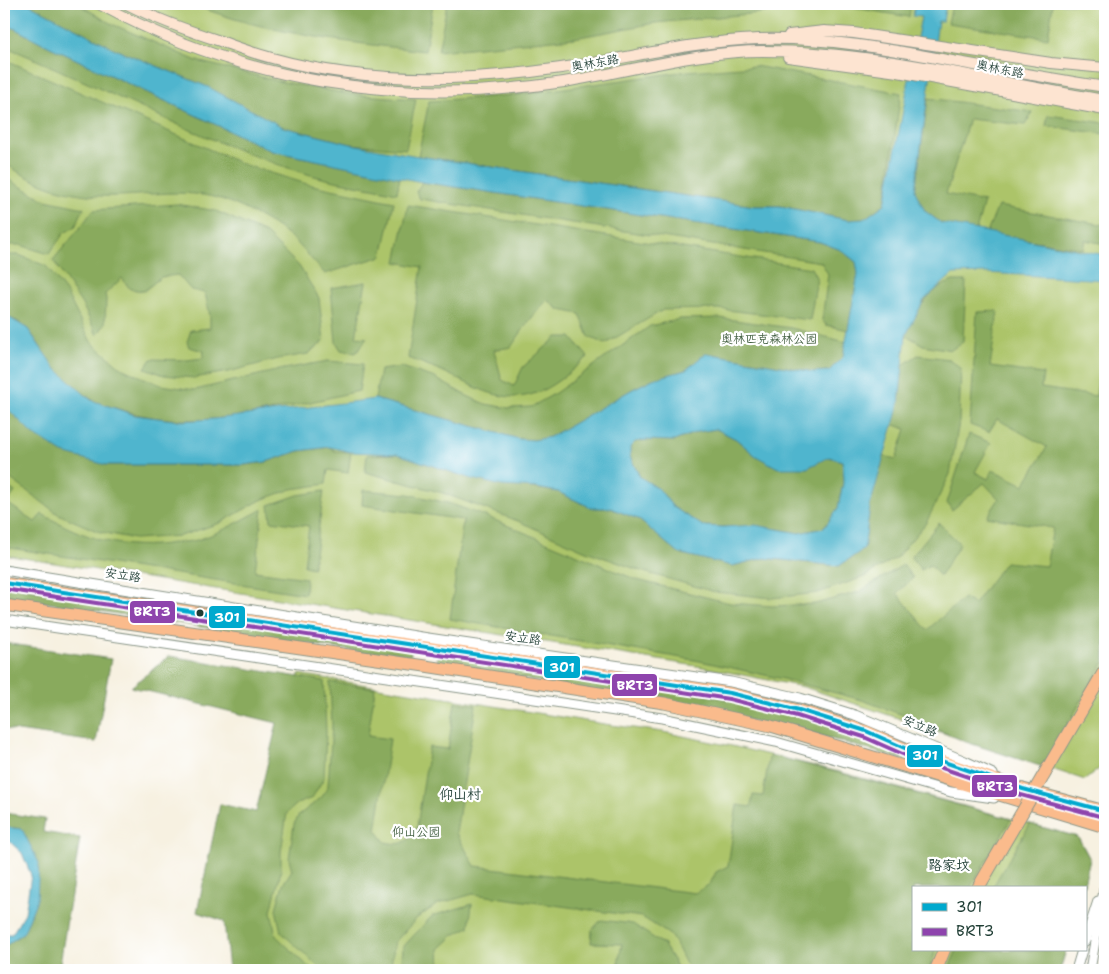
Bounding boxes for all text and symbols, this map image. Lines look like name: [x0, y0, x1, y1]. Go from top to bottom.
street label: 奥林东路: [570, 51, 620, 75]
street label: 奥林东路: [975, 57, 1025, 81]
park label: 奥林匹克森林公园: [721, 331, 817, 347]
street label: 安立路: [104, 564, 142, 586]
line badge: BRT3: [129, 600, 176, 624]
text: BRT3: [134, 602, 171, 620]
line badge: 301: [208, 605, 246, 629]
unlabelled marker: [195, 608, 205, 618]
text: 301: [214, 608, 240, 626]
street label: 安立路: [504, 628, 542, 648]
line badge: 301: [543, 655, 581, 679]
text: 301: [549, 658, 575, 676]
line badge: BRT3: [611, 673, 658, 697]
text: BRT3: [617, 676, 654, 694]
street label: 安立路: [900, 712, 940, 740]
line badge: 301: [906, 744, 944, 768]
text: 301: [912, 746, 938, 764]
line badge: BRT3: [971, 774, 1018, 798]
text: BRT3: [977, 777, 1014, 795]
district label: 仰山村: [439, 785, 481, 803]
park label: 仰山公园: [392, 824, 440, 840]
district label: 路家坟: [928, 856, 970, 874]
legend: [912, 886, 1086, 952]
text: 301: [956, 897, 983, 917]
text: BRT3: [956, 921, 994, 941]

